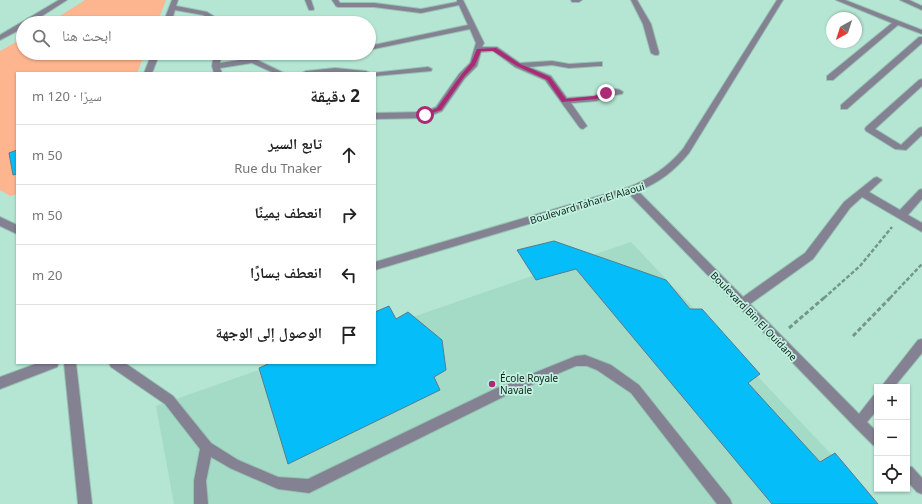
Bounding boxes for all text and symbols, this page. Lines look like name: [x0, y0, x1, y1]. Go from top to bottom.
north arrow: [826, 12, 862, 48]
search box: [16, 16, 376, 60]
text: ابحث هنا: [62, 25, 112, 45]
icon: search: [30, 27, 52, 49]
text: 2 دقيقة: [310, 84, 360, 107]
route end: [597, 84, 615, 102]
text: سيرًا · 120 m: [32, 87, 102, 105]
route start: [416, 106, 434, 124]
text: تابع السير: [268, 133, 322, 153]
icon: ahead: [338, 144, 360, 166]
text: 50 m: [32, 146, 62, 164]
text: Rue du Tnaker: [234, 159, 322, 177]
street label: Boulevard Tahar El Alaoui: [528, 179, 646, 227]
text: انعطف يمينًا: [254, 202, 322, 222]
icon: right: [338, 204, 360, 226]
text: 50 m: [32, 206, 62, 224]
text: انعطف يسارًا: [250, 262, 322, 282]
icon: left: [338, 264, 360, 286]
text: 20 m: [32, 266, 62, 284]
street label: Boulevard Bin El Ouidane: [708, 268, 801, 364]
text: الوصول إلى الوجهة: [216, 322, 322, 342]
icon: arrive: [338, 324, 360, 346]
place label: École Royale Navale: [500, 371, 559, 397]
marker: École Royale Navale: [487, 379, 497, 389]
map controls: [874, 384, 910, 492]
button: +: [874, 384, 910, 420]
button: −: [874, 420, 910, 456]
button: locate: [874, 456, 910, 492]

